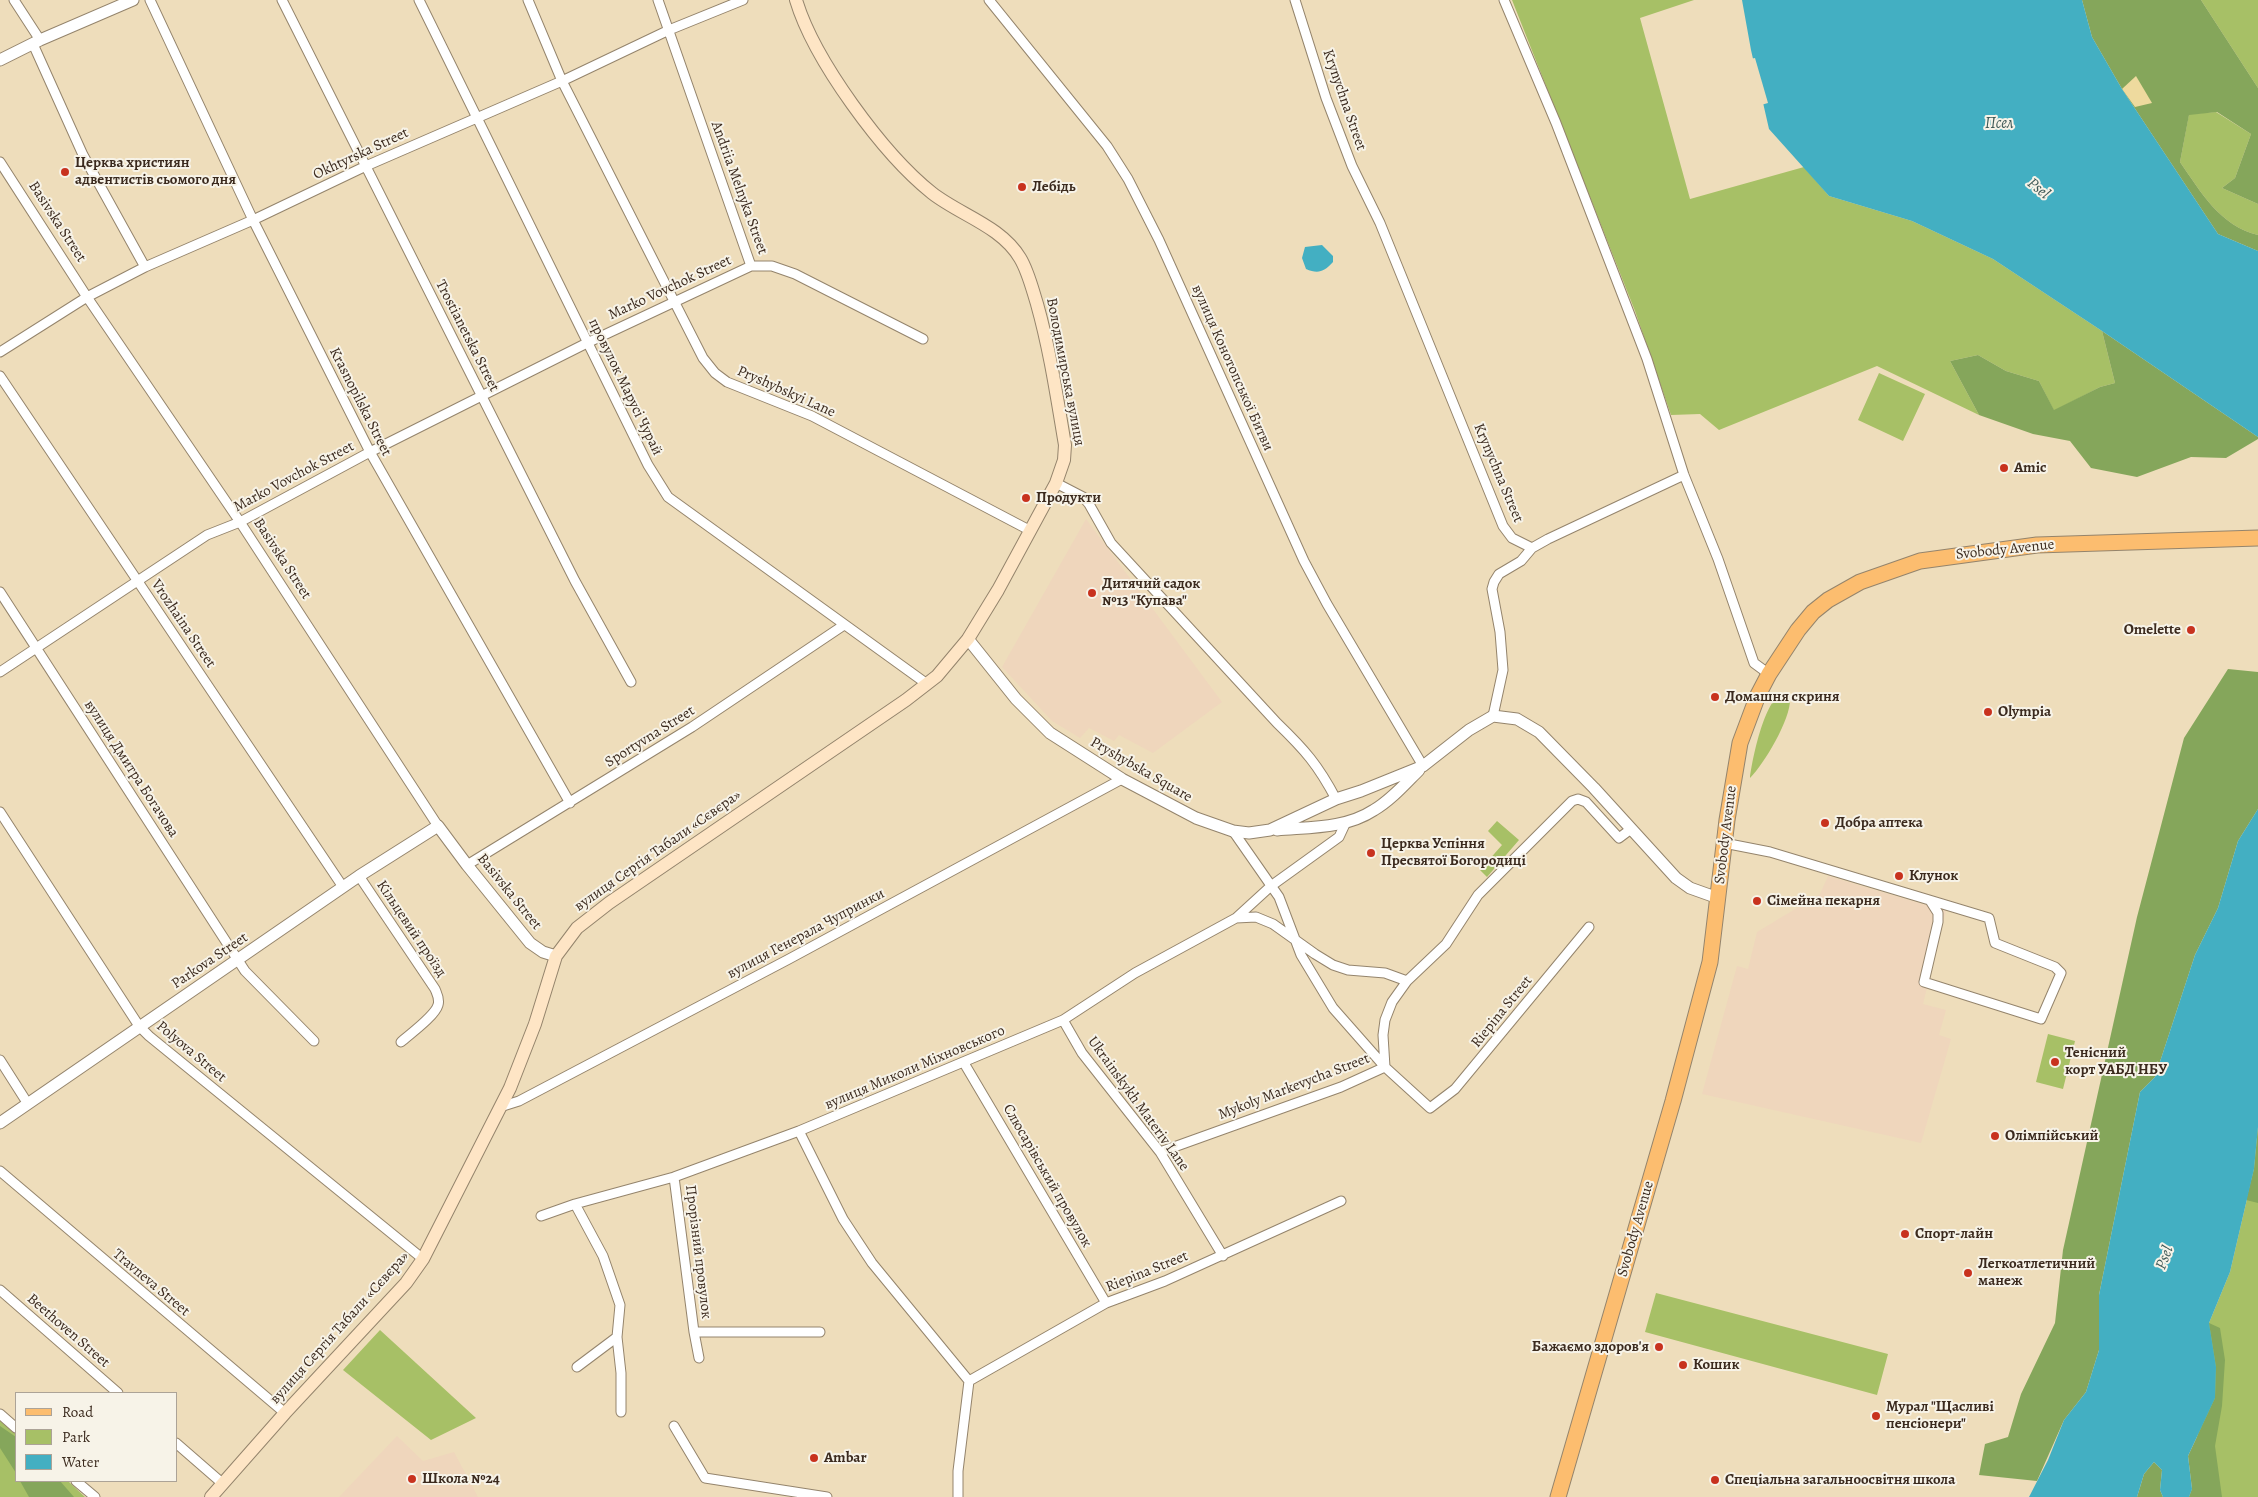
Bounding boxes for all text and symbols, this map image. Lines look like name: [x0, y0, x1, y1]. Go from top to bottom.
street label: Krynychna Street: [1318, 47, 1370, 153]
water label: Псел: [1985, 114, 2013, 134]
street label: Andriia Melnyka Street: [707, 119, 771, 257]
street label: Okhtyrska Street: [310, 124, 412, 184]
place label: Церква християн адвентистів сьомого дня: [75, 154, 236, 189]
marker: Церква християн адвентистів сьомого дня: [59, 166, 71, 178]
water label: Psel: [2023, 174, 2053, 204]
street label: Basivska Street: [24, 178, 90, 266]
place label: Лебідь: [1032, 178, 1075, 196]
marker: Лебідь: [1016, 181, 1028, 193]
street label: Marko Vovchok Street: [606, 252, 734, 324]
street label: Trostianetska Street: [431, 277, 503, 395]
street label: вулиця Конотопської Битви: [1187, 282, 1277, 454]
street label: Володимирська вулиця: [1042, 296, 1088, 448]
street label: провулок Марусі Чурай: [584, 316, 666, 458]
street label: Krasnopilska Street: [325, 345, 395, 459]
street label: Pryshybskyi Lane: [734, 362, 838, 422]
street label: Krynychna Street: [1469, 421, 1527, 525]
street label: Marko Vovchok Street: [231, 438, 357, 516]
place label: Amic: [2014, 459, 2046, 477]
marker: Amic: [1998, 462, 2010, 474]
place label: Продукти: [1036, 489, 1101, 507]
marker: Продукти: [1020, 492, 1032, 504]
street label: Basivska Street: [249, 515, 315, 603]
street label: Svobody Avenue: [1955, 536, 2055, 564]
place label: Дитячий садок №13 "Купава": [1102, 575, 1200, 610]
street label: Vrozhaina Street: [147, 576, 219, 672]
marker: Дитячий садок №13 "Купава": [1086, 587, 1098, 599]
place label: Omelette: [2124, 621, 2181, 639]
marker: Omelette: [2185, 624, 2197, 636]
place label: Домашня скриня: [1725, 688, 1839, 706]
marker: Домашня скриня: [1709, 691, 1721, 703]
street label: вулиця Дмитра Богачова: [80, 697, 182, 841]
street label: Sportyvna Street: [602, 702, 698, 772]
place label: Olympia: [1998, 703, 2051, 721]
marker: Olympia: [1982, 706, 1994, 718]
street label: Pryshybska Square: [1087, 734, 1195, 806]
street label: Svobody Avenue: [1711, 785, 1741, 885]
street label: вулиця Сергія Табали «Сєвєра»: [571, 787, 745, 915]
place label: Добра аптека: [1835, 814, 1923, 832]
marker: Добра аптека: [1819, 817, 1831, 829]
place label: Церква Успіння Пресвятої Богородиці: [1381, 835, 1526, 870]
marker: Церква Успіння Пресвятої Богородиці: [1365, 847, 1377, 859]
street label: Basivska Street: [473, 850, 545, 934]
place label: Клунок: [1909, 867, 1958, 885]
marker: Клунок: [1893, 870, 1905, 882]
street label: Кільцевий проїзд: [372, 877, 450, 981]
street label: вулиця Генерала Чупринки: [724, 885, 888, 983]
place label: Сімейна пекарня: [1767, 892, 1880, 910]
marker: Сімейна пекарня: [1751, 895, 1763, 907]
street label: Parkova Street: [168, 929, 252, 993]
street label: Riepina Street: [1468, 972, 1536, 1052]
street label: Polyova Street: [152, 1018, 230, 1086]
street label: вулиця Миколи Міхновського: [822, 1022, 1008, 1114]
street label: Ukrainskykh Materiv Lane: [1083, 1033, 1193, 1175]
place label: Тенісний корт УАБД НБУ: [2065, 1044, 2167, 1079]
street label: Mykoly Markevycha Street: [1216, 1050, 1372, 1124]
marker: Тенісний корт УАБД НБУ: [2049, 1056, 2061, 1068]
street label: Слюсарівський провулок: [999, 1101, 1095, 1251]
place label: Олімпійський: [2005, 1127, 2098, 1145]
marker: Олімпійський: [1989, 1130, 2001, 1142]
street label: Svobody Avenue: [1614, 1179, 1658, 1279]
street label: Прорізний провулок: [681, 1184, 715, 1320]
place label: Спорт-лайн: [1915, 1225, 1993, 1243]
marker: Спорт-лайн: [1899, 1228, 1911, 1240]
water label: Psel: [2152, 1244, 2178, 1272]
street label: Travneva Street: [109, 1246, 193, 1320]
street label: Riepina Street: [1103, 1247, 1191, 1297]
street label: вулиця Сергія Табали «Сєвєра»: [267, 1248, 413, 1408]
place label: Легкоатлетичний манеж: [1978, 1255, 2095, 1290]
marker: Легкоатлетичний манеж: [1962, 1267, 1974, 1279]
street label: Beethoven Street: [23, 1290, 113, 1372]
place label: Бажаємо здоров'я: [1532, 1338, 1649, 1356]
marker: Бажаємо здоров'я: [1653, 1341, 1665, 1353]
place label: Кошик: [1693, 1356, 1740, 1374]
marker: Кошик: [1677, 1359, 1689, 1371]
legend: [15, 1392, 178, 1482]
place label: Мурал "Щасливі пенсіонери": [1886, 1398, 1994, 1433]
text: Road: [62, 1402, 93, 1422]
marker: Мурал "Щасливі пенсіонери": [1870, 1410, 1882, 1422]
text: Park: [62, 1427, 90, 1447]
place label: Ambar: [824, 1449, 867, 1467]
text: Water: [62, 1452, 99, 1472]
marker: Ambar: [808, 1452, 820, 1464]
place label: Школа №24: [422, 1470, 500, 1488]
place label: Спеціальна загальноосвітня школа: [1725, 1471, 1955, 1489]
marker: Школа №24: [406, 1473, 418, 1485]
marker: Спеціальна загальноосвітня школа: [1709, 1474, 1721, 1486]

